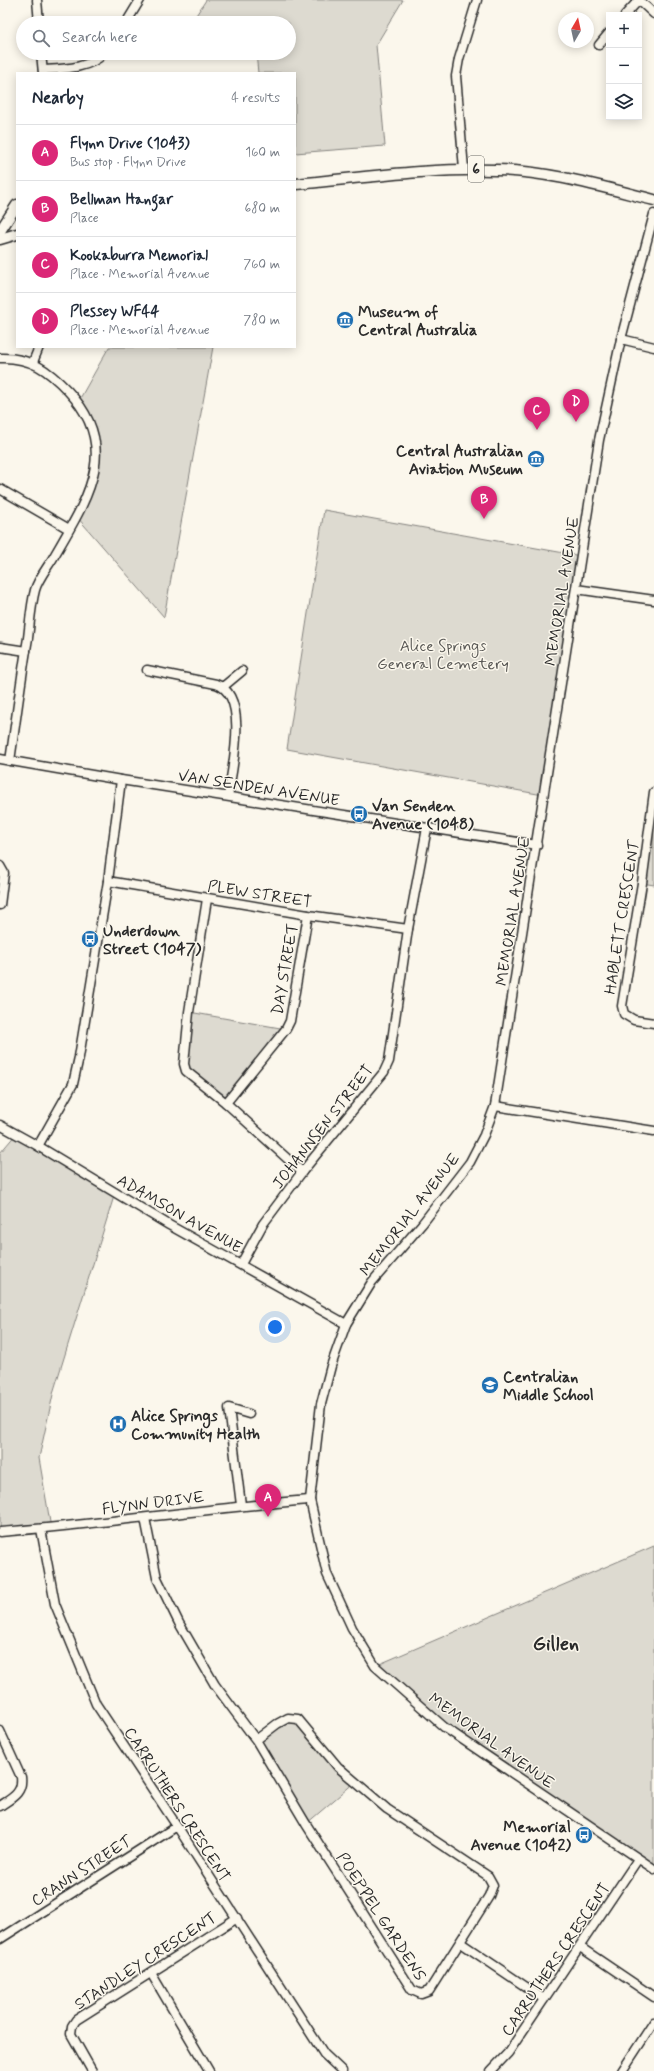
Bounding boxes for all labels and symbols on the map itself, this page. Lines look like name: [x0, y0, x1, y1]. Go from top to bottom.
north arrow: [558, 12, 594, 48]
road number: 6: [468, 156, 484, 182]
place label: Museum of Central Australia: [358, 302, 477, 341]
museum icon: Museum of Central Australia: [335, 310, 355, 330]
pin: D: [563, 389, 589, 422]
pin: C: [524, 397, 550, 430]
place label: Central Australian Aviation Museum: [396, 441, 523, 480]
museum icon: Central Australian Aviation Museum: [526, 449, 546, 469]
pin: B: [471, 486, 497, 519]
street label: MEMORIAL AVENUE: [540, 515, 585, 667]
park label: Alice Springs General Cemetery: [377, 636, 509, 675]
street label: VAN SENDEN AVENUE: [177, 765, 341, 812]
place label: Van Senden Avenue (1048): [372, 796, 474, 835]
bus stop icon: Van Senden Avenue (1048): [349, 804, 369, 824]
street label: MEMORIAL AVENUE: [491, 835, 536, 987]
street label: HABLETT CRESCENT: [600, 837, 645, 996]
street label: PLEW STREET: [206, 876, 313, 913]
place label: Underdown Street (1047): [103, 921, 201, 960]
street label: DAY STREET: [267, 922, 304, 1016]
bus stop icon: Underdown Street (1047): [80, 929, 100, 949]
street label: JOHANNSEN STREET: [268, 1060, 378, 1193]
street label: MEMORIAL AVENUE: [355, 1149, 465, 1281]
street label: ADAMSON AVENUE: [113, 1170, 246, 1259]
your location: [265, 1317, 285, 1337]
place label: Centralian Middle School: [503, 1367, 594, 1406]
school or university icon: Centralian Middle School: [480, 1375, 500, 1395]
place label: Alice Springs Community Health: [131, 1406, 260, 1445]
hospital icon: Alice Springs Community Health: [108, 1414, 128, 1434]
pin: A: [255, 1484, 281, 1517]
street label: FLYNN DRIVE: [101, 1487, 205, 1520]
district label: Gillen: [533, 1631, 579, 1658]
street label: MEMORIAL AVENUE: [424, 1688, 558, 1794]
street label: CARRUTHERS CRESCENT: [119, 1723, 235, 1886]
place label: Memorial Avenue (1042): [470, 1817, 571, 1856]
bus stop icon: Memorial Avenue (1042): [574, 1825, 594, 1845]
street label: CRANN STREET: [28, 1830, 137, 1912]
street label: POEPPEL GARDENS: [331, 1849, 430, 1985]
street label: CARRUTHERS CRESCENT: [497, 1879, 615, 2041]
street label: STANDLEY CRESCENT: [71, 1907, 221, 2015]

